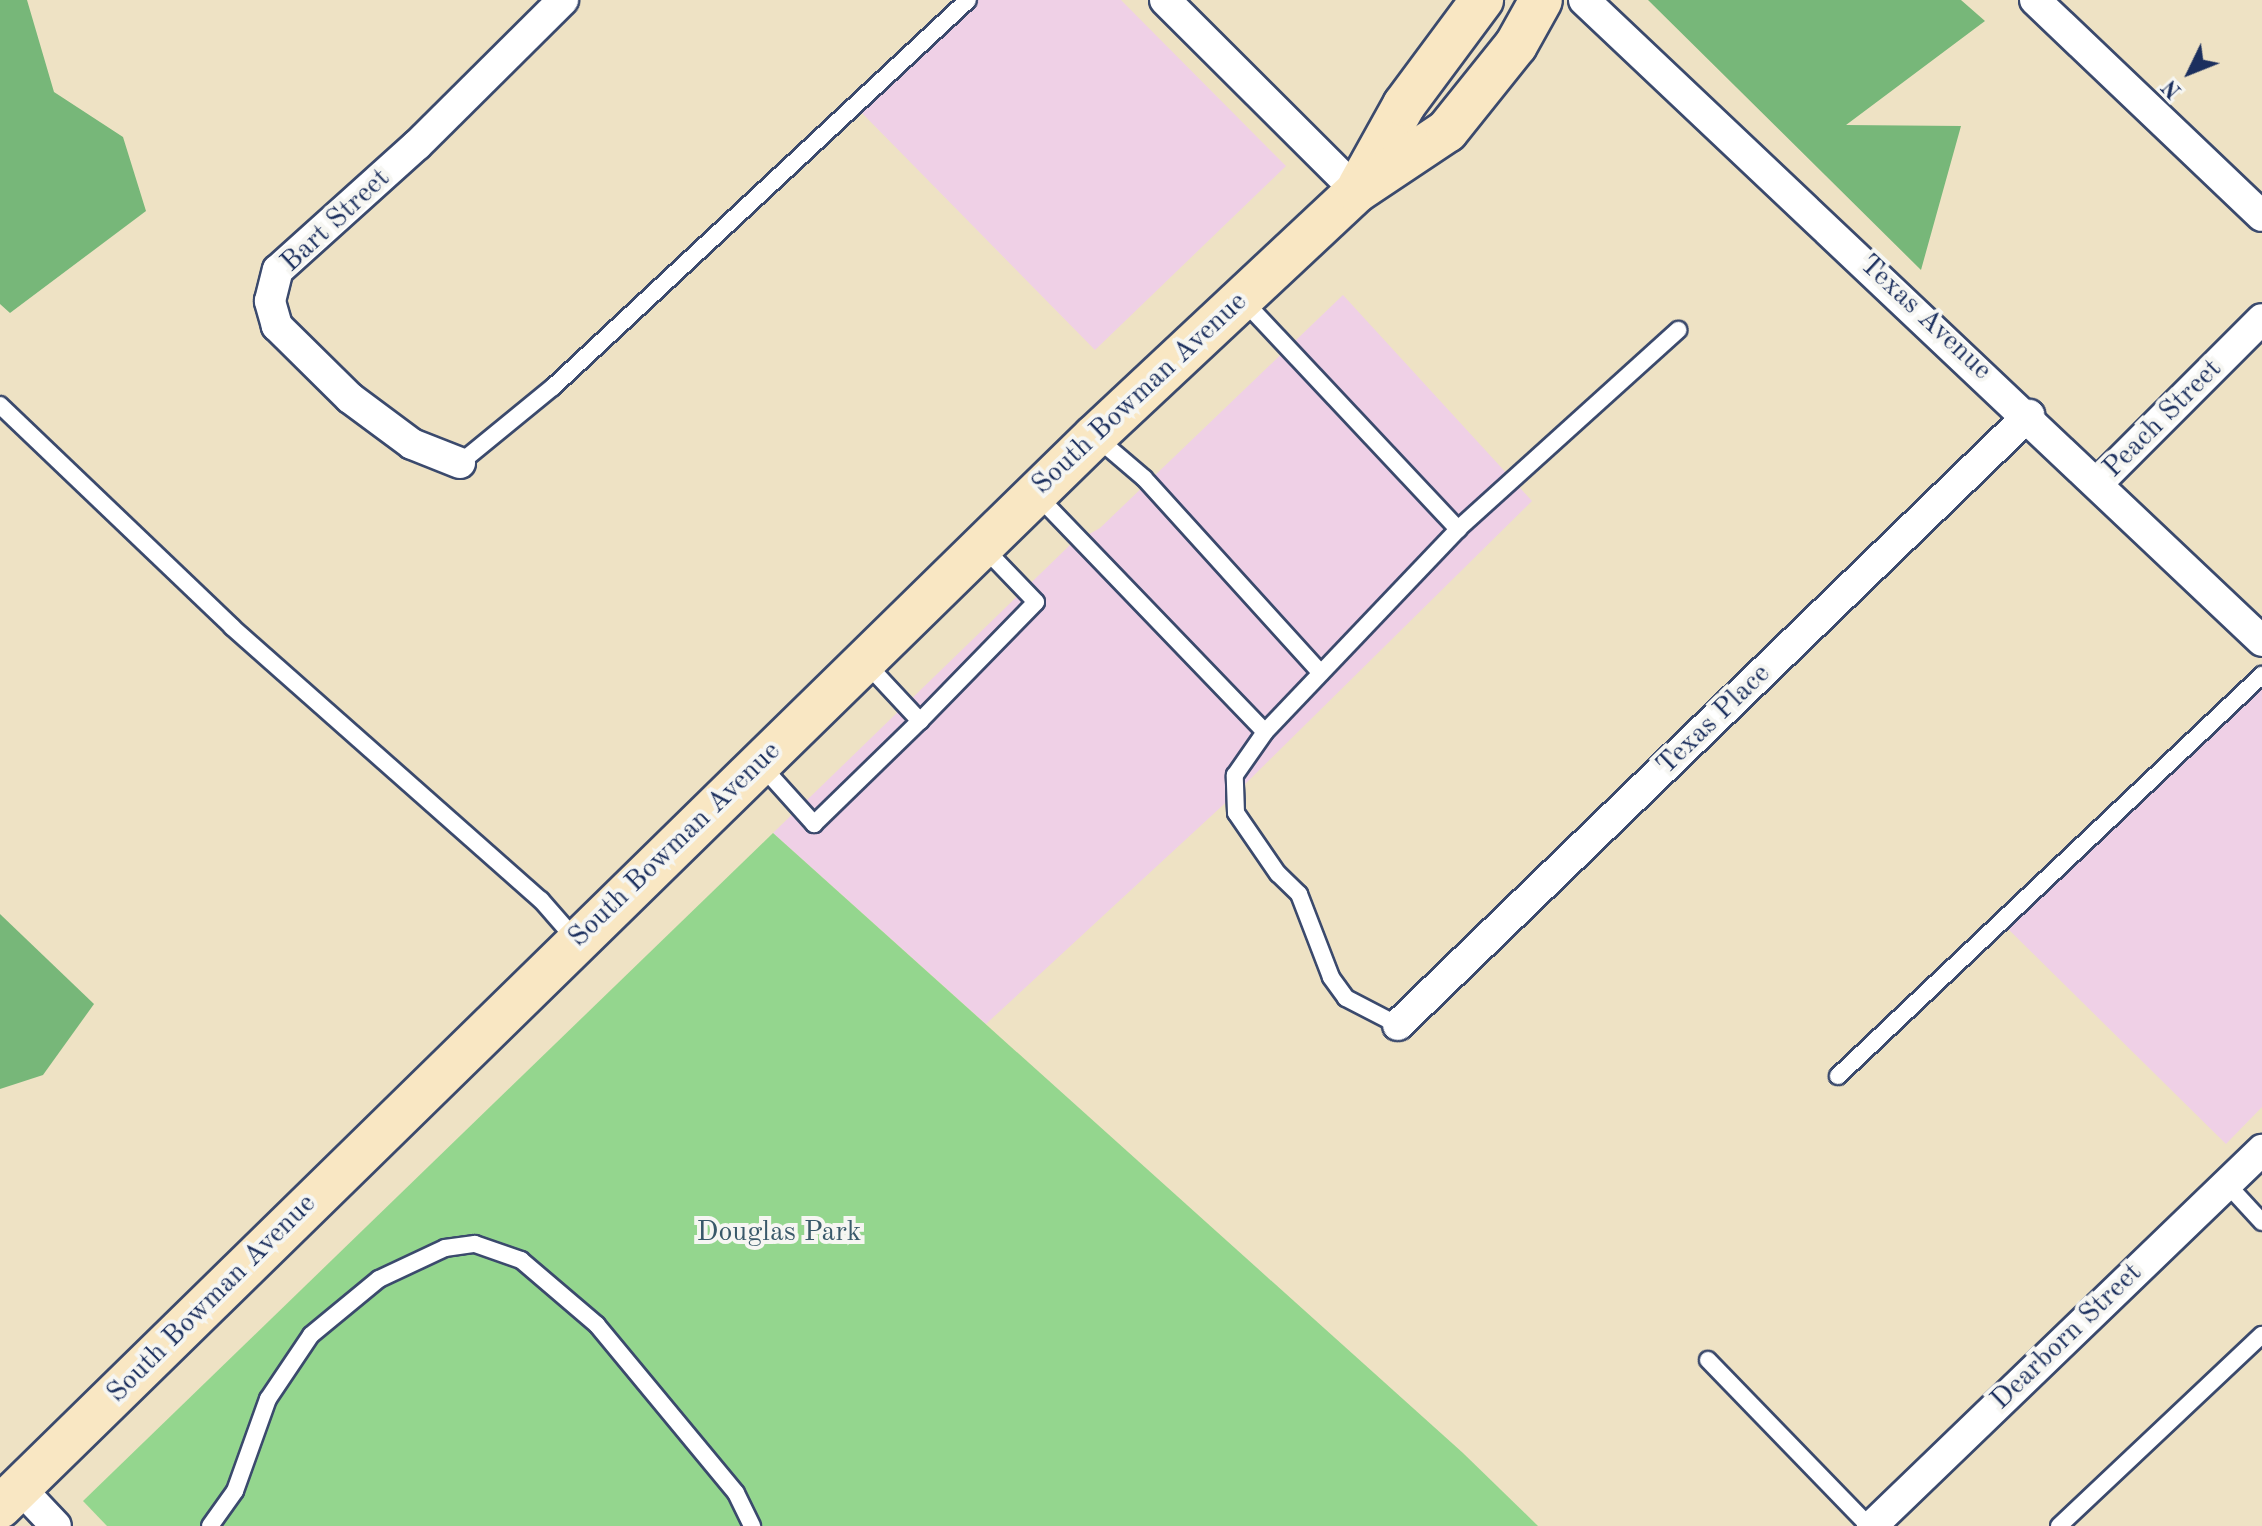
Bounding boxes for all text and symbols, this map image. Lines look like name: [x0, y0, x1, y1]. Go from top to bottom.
north arrow: [2150, 32, 2230, 112]
text: N: [2159, 75, 2186, 102]
street label: Bart Street: [275, 162, 397, 280]
street label: Texas Avenue: [1852, 248, 1998, 388]
street label: South Bowman Avenue: [1026, 286, 1254, 502]
street label: Peach Street: [2097, 353, 2229, 485]
street label: Texas Place: [1650, 658, 1778, 782]
street label: South Bowman Avenue: [562, 735, 788, 955]
street label: South Bowman Avenue: [101, 1188, 323, 1410]
park label: Douglas Park: [697, 1216, 861, 1250]
street label: Dearborn Street: [1985, 1257, 2149, 1417]

